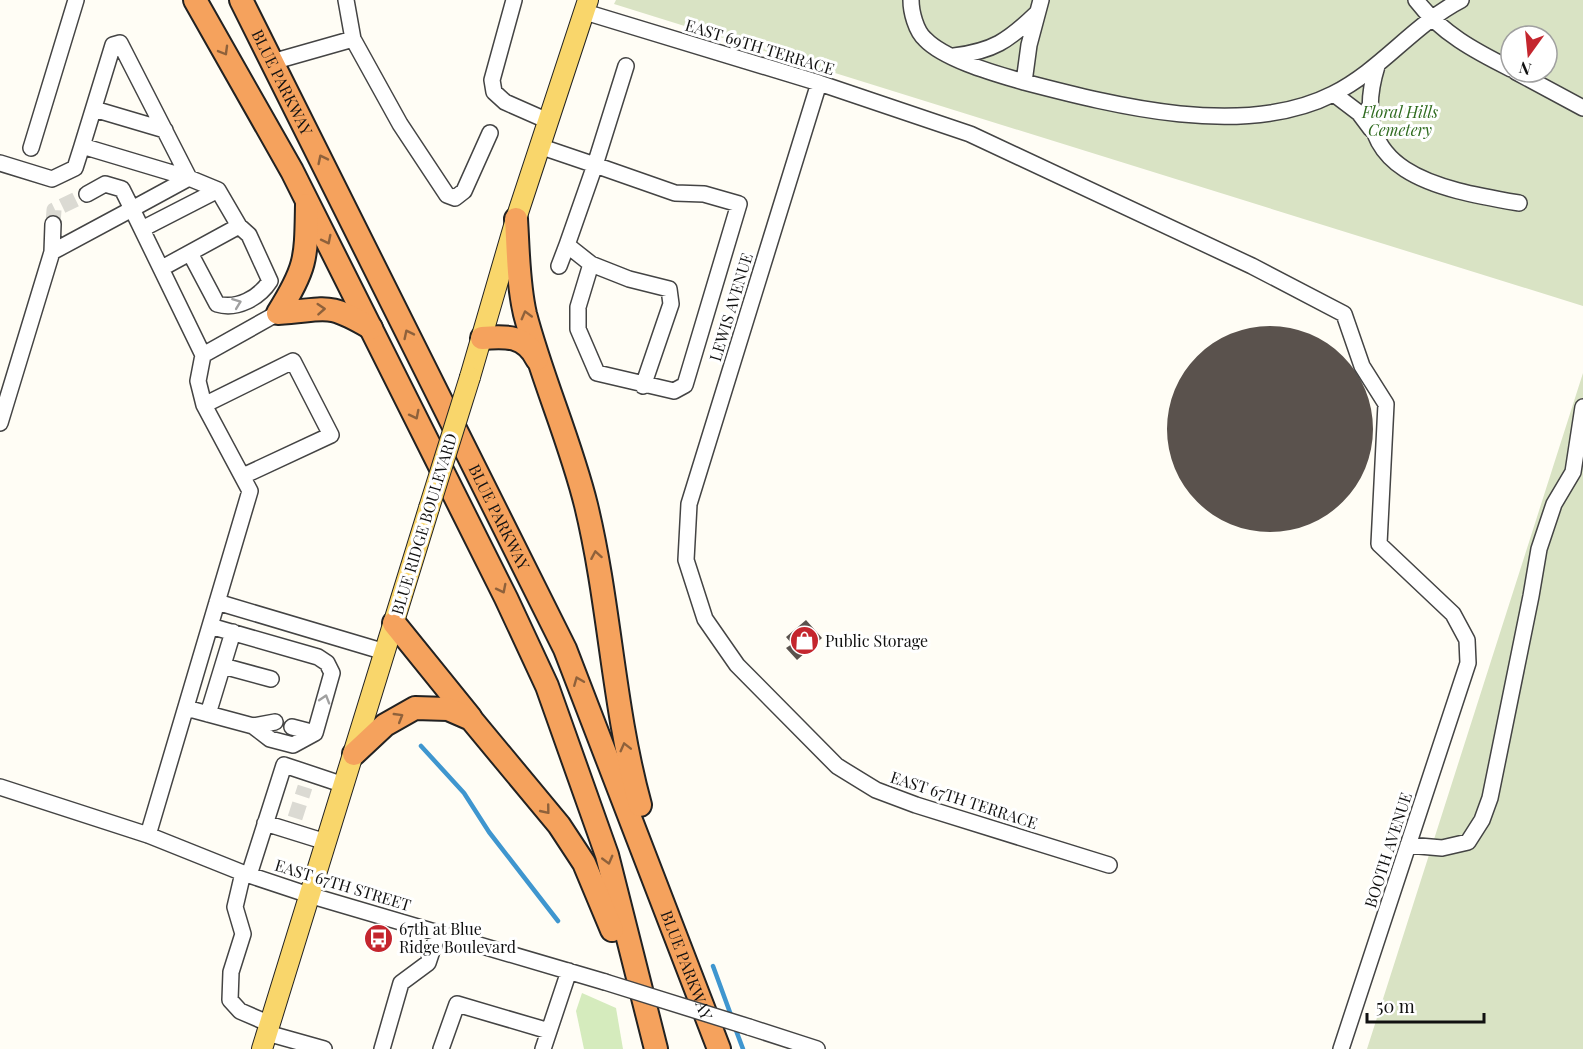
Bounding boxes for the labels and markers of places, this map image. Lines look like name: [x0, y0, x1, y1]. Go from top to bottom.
shop icon: Public Storage: [788, 625, 820, 657]
place label: Public Storage: [825, 630, 928, 651]
place label: 67th at Blue Ridge Boulevard: [399, 918, 516, 957]
bus stop icon: 67th at Blue Ridge Boulevard: [362, 922, 394, 954]

